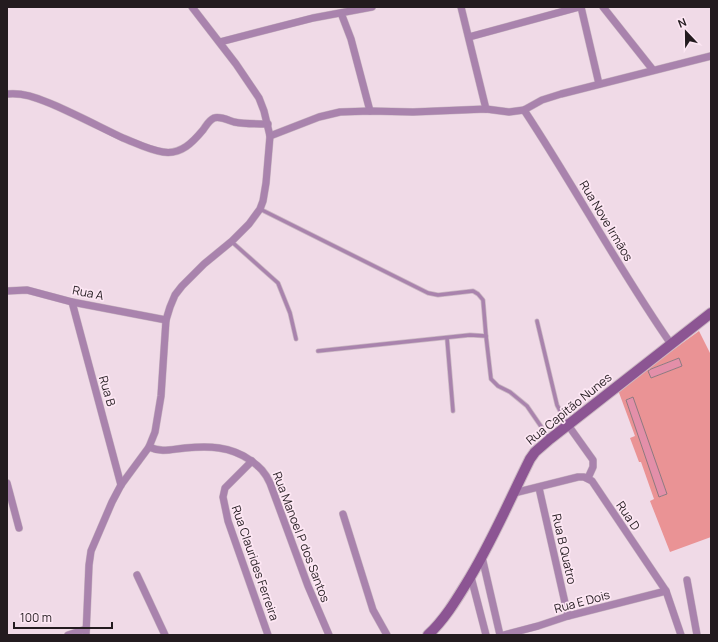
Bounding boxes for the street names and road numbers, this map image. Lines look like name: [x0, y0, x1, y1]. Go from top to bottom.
street label: Rua Nove Irmãos: [576, 177, 637, 264]
street label: Rua A: [71, 281, 105, 304]
street label: Rua Capitão Nunes: [522, 369, 615, 448]
street label: Rua B: [95, 374, 120, 408]
street label: Rua Manoel P dos Santos: [269, 469, 334, 605]
street label: Rua D: [612, 498, 644, 534]
street label: Rua Claurides Ferreira: [228, 503, 283, 623]
street label: Rua B Quatro: [548, 512, 581, 586]
street label: Rua E Dois: [552, 586, 612, 617]

